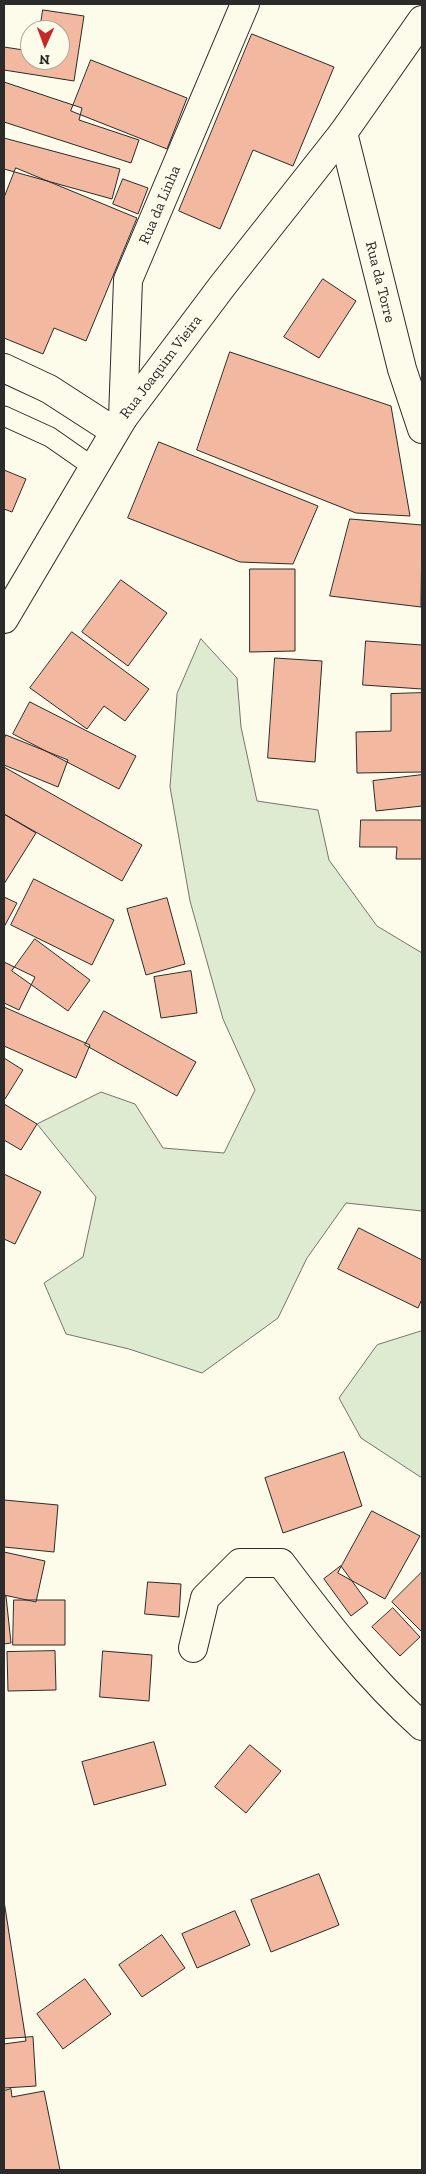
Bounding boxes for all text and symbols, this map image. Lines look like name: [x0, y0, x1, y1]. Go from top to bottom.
north arrow: [20, 20, 70, 70]
text: N: [39, 51, 50, 68]
street label: Rua da Linha: [135, 163, 185, 247]
street label: Rua da Torre: [361, 240, 399, 324]
street label: Rua Joaquim Vieira: [116, 312, 206, 422]

